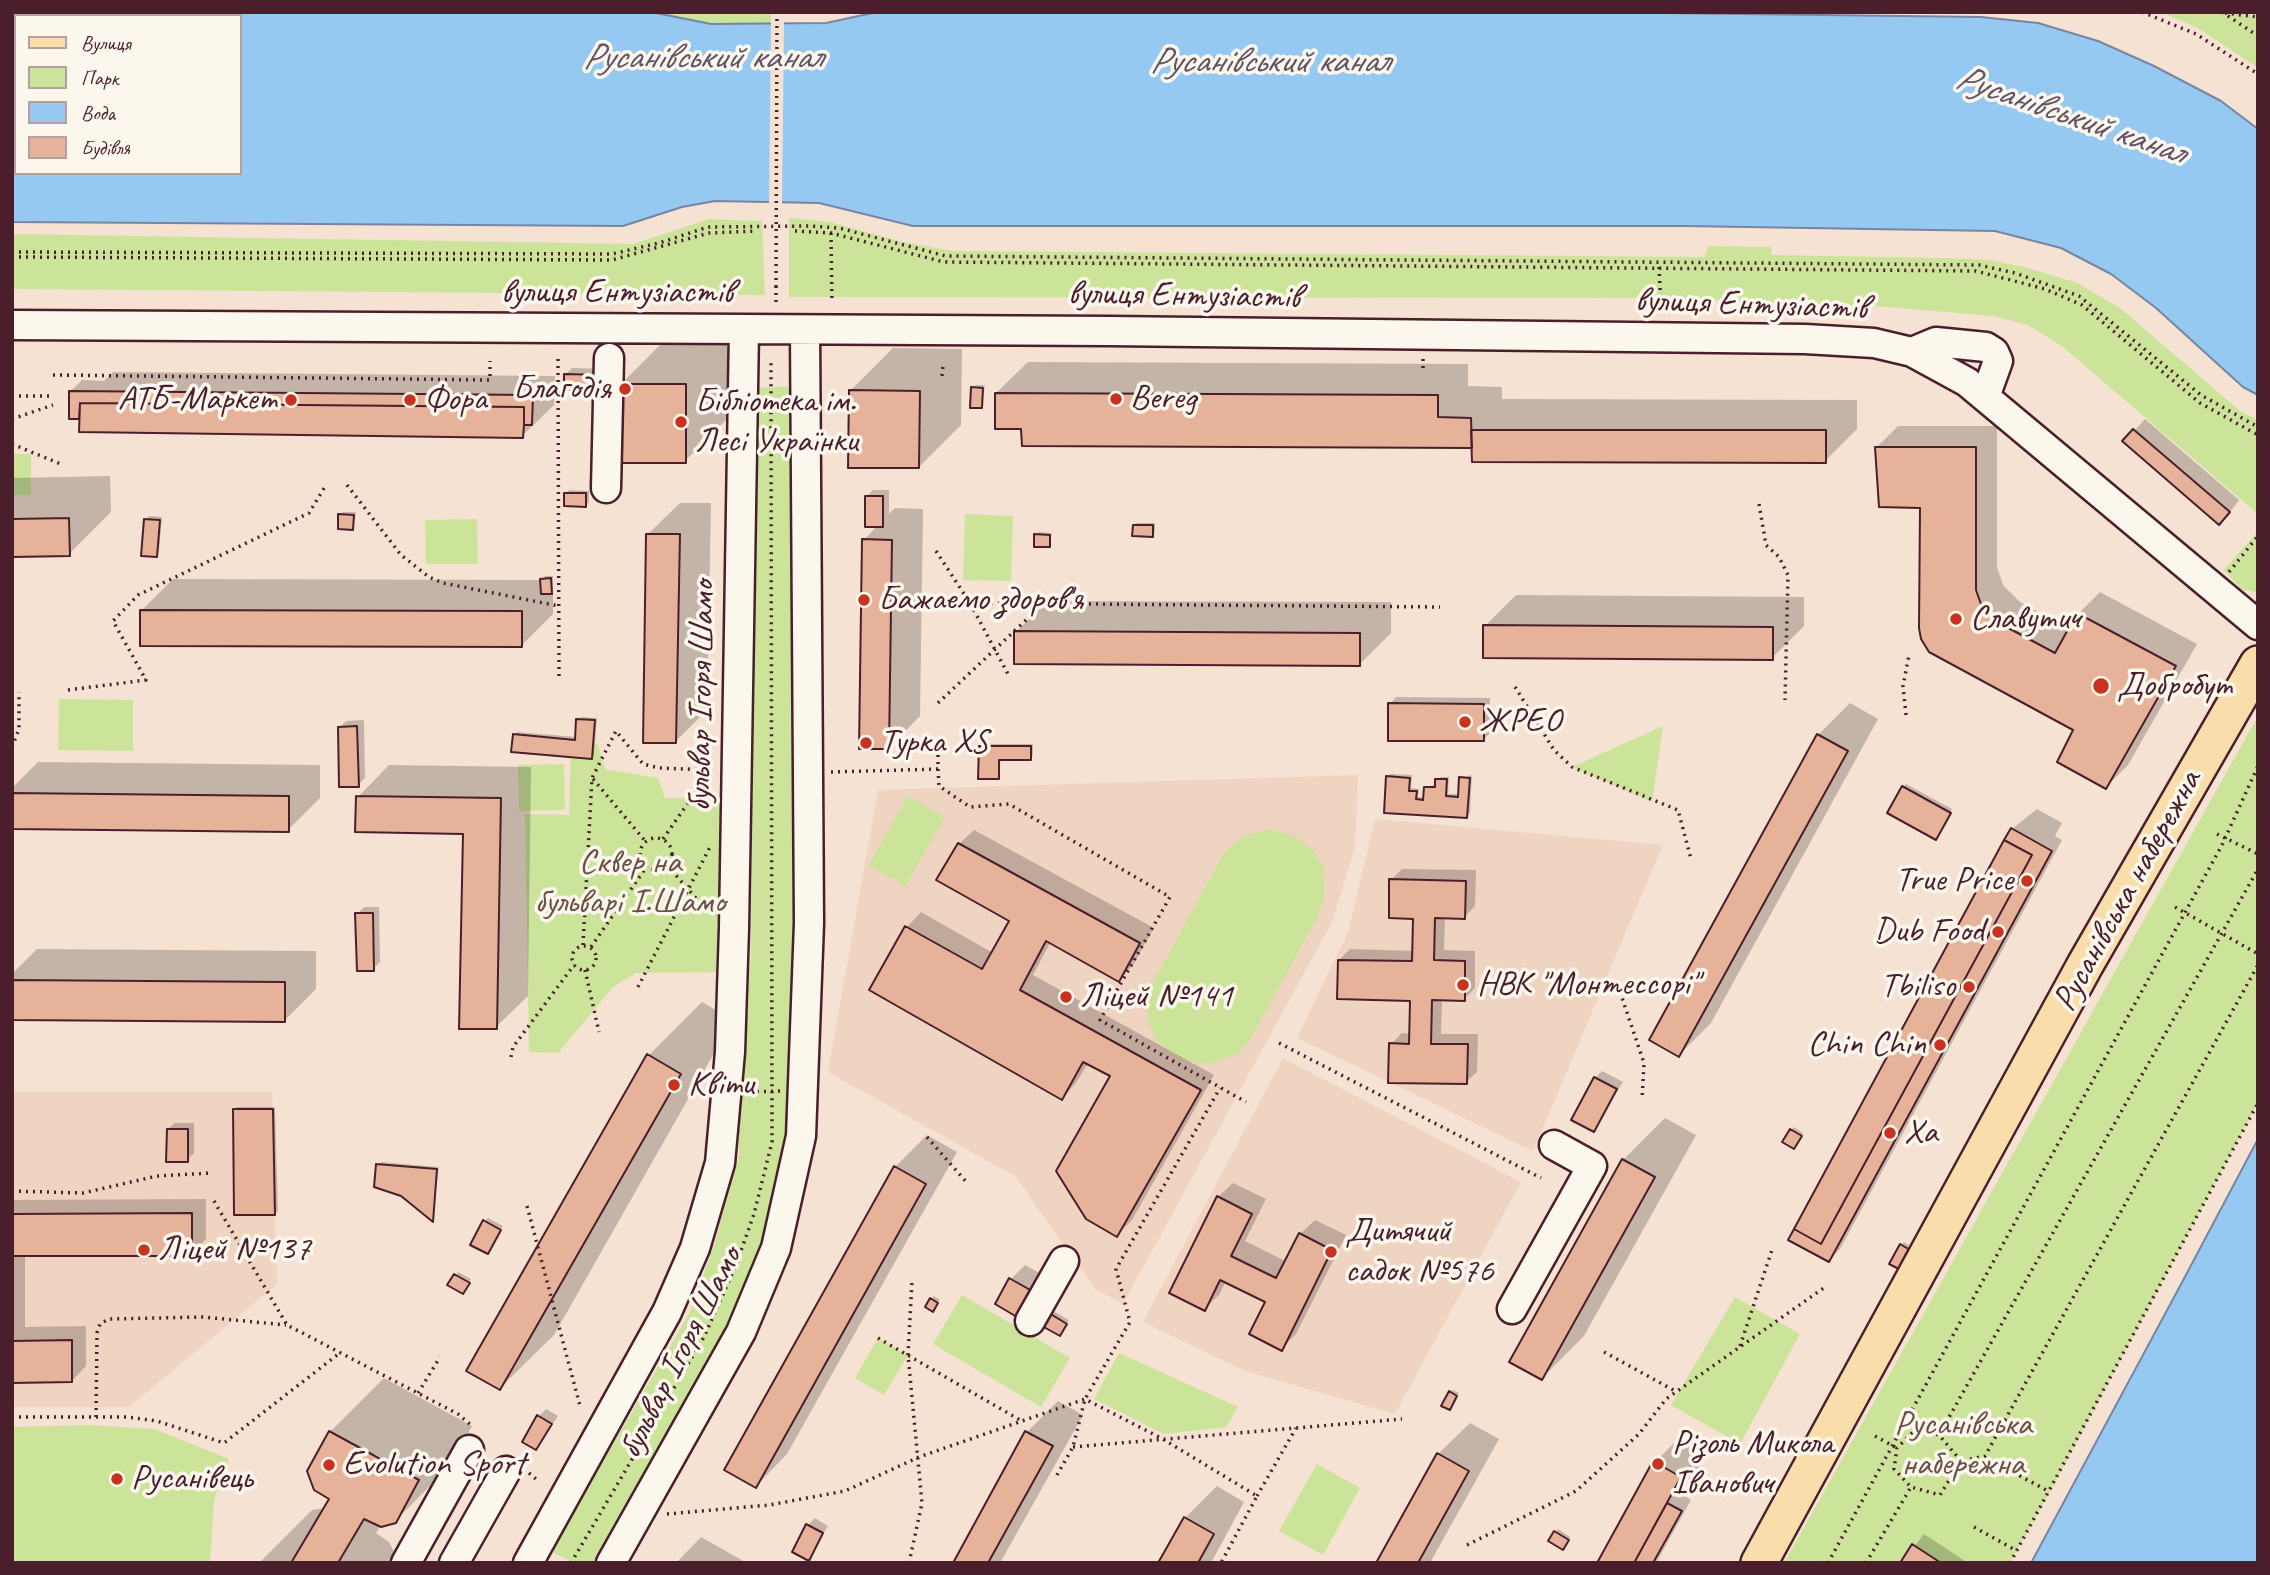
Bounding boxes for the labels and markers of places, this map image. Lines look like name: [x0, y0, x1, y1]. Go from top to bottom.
place label: Благодія: [513, 368, 611, 410]
place label: Bereg: [1130, 378, 1196, 420]
place label: АТБ-Маркет: [118, 379, 277, 421]
place label: Фора: [424, 379, 486, 421]
marker: Благодія: [617, 381, 633, 397]
place label: Бібліотека ім. Лесі Українки: [695, 381, 858, 463]
marker: Bereg: [1108, 391, 1124, 407]
marker: АТБ-Маркет: [283, 392, 299, 408]
marker: Фора: [402, 392, 418, 408]
marker: Бібліотека ім. Лесі Українки: [673, 414, 689, 430]
place label: Бажаемо здоров'я: [878, 579, 1083, 621]
marker: Бажаемо здоров'я: [856, 592, 872, 608]
place label: Славутич: [1970, 598, 2080, 640]
marker: Славутич: [1948, 611, 1964, 627]
place label: Добробут: [2117, 665, 2231, 707]
marker: Добробут: [2091, 676, 2111, 696]
place label: ЖРЕО: [1479, 701, 1561, 743]
marker: ЖРЕО: [1457, 714, 1473, 730]
place label: Турка XS: [880, 722, 988, 764]
marker: Турка XS: [858, 735, 874, 751]
place label: True Price: [1895, 860, 2013, 902]
marker: True Price: [2019, 873, 2035, 889]
place label: Dub Food: [1874, 911, 1984, 953]
marker: Dub Food: [1990, 924, 2006, 940]
place label: НВК "Монтессорі": [1477, 964, 1698, 1006]
place label: Tbiliso: [1880, 966, 1955, 1008]
place label: Ліцей №141: [1080, 976, 1233, 1018]
marker: НВК "Монтессорі": [1455, 977, 1471, 993]
marker: Tbiliso: [1961, 979, 1977, 995]
marker: Ліцей №141: [1058, 989, 1074, 1005]
place label: Chin Chin: [1807, 1024, 1926, 1066]
marker: Chin Chin: [1932, 1037, 1948, 1053]
place label: Квіти: [688, 1064, 754, 1106]
marker: Квіти: [666, 1077, 682, 1093]
place label: Ха: [1904, 1112, 1938, 1154]
marker: Ха: [1882, 1125, 1898, 1141]
place label: Дитячий садок №576: [1345, 1211, 1494, 1293]
place label: Ліцей №137: [158, 1229, 311, 1271]
marker: Ліцей №137: [136, 1242, 152, 1258]
marker: Дитячий садок №576: [1323, 1244, 1339, 1260]
place label: Різоль Микола Іванович: [1672, 1423, 1833, 1505]
place label: Evolution Sport: [343, 1444, 525, 1486]
marker: Різоль Микола Іванович: [1650, 1456, 1666, 1472]
marker: Evolution Sport: [321, 1457, 337, 1473]
place label: Русанівець: [131, 1458, 252, 1500]
marker: Русанівець: [109, 1471, 125, 1487]

